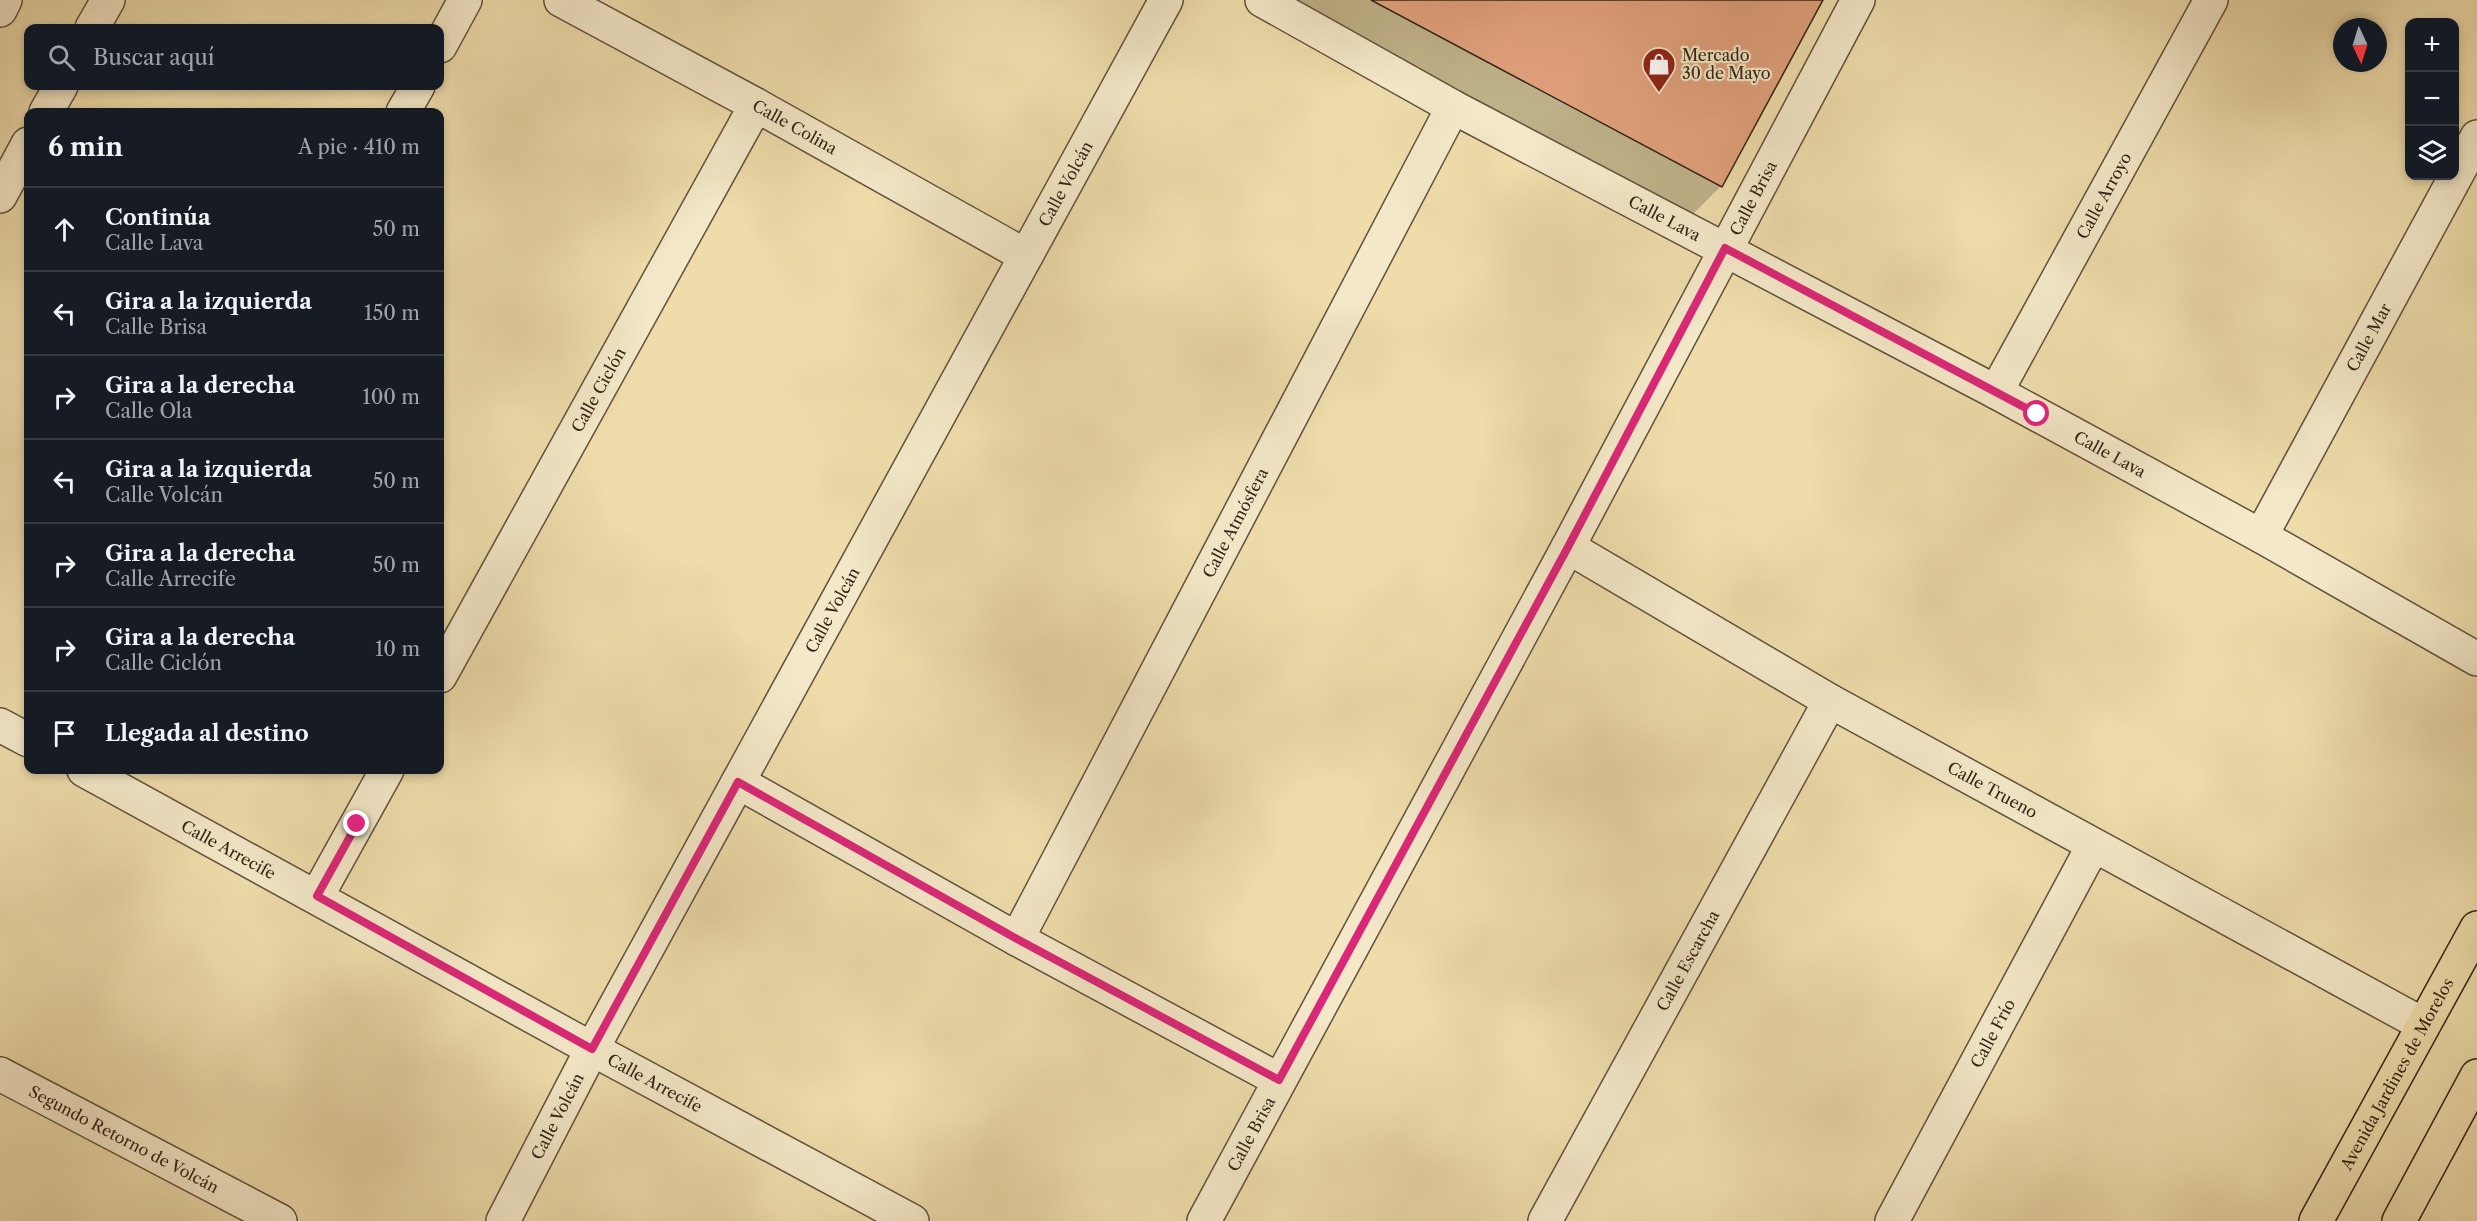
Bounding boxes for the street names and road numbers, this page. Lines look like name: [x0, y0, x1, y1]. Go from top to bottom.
street label: Calle Colina: [749, 95, 841, 159]
street label: Calle Volcán: [1034, 137, 1097, 230]
street label: Calle Arroyo: [2072, 149, 2136, 242]
street label: Calle Brisa: [1725, 157, 1781, 239]
street label: Calle Lava: [1625, 191, 1705, 246]
street label: Calle Mar: [2342, 299, 2395, 375]
street label: Calle Ciclón: [567, 344, 630, 436]
street label: Calle Lava: [2071, 426, 2150, 482]
street label: Calle Atmósfera: [1198, 464, 1272, 581]
street label: Calle Volcán: [801, 564, 864, 656]
street label: Calle Trueno: [1944, 757, 2041, 822]
street label: Calle Arrecife: [178, 815, 279, 883]
street label: Calle Escarcha: [1652, 906, 1724, 1014]
street label: Avenida Jardines de Morelos: [2336, 974, 2458, 1174]
street label: Calle Frío: [1966, 995, 2019, 1071]
street label: Calle Arrecife: [604, 1049, 706, 1116]
street label: Calle Volcán: [527, 1070, 588, 1163]
street label: Segundo Retorno de Volcán: [26, 1081, 222, 1197]
street label: Calle Brisa: [1223, 1093, 1280, 1175]

